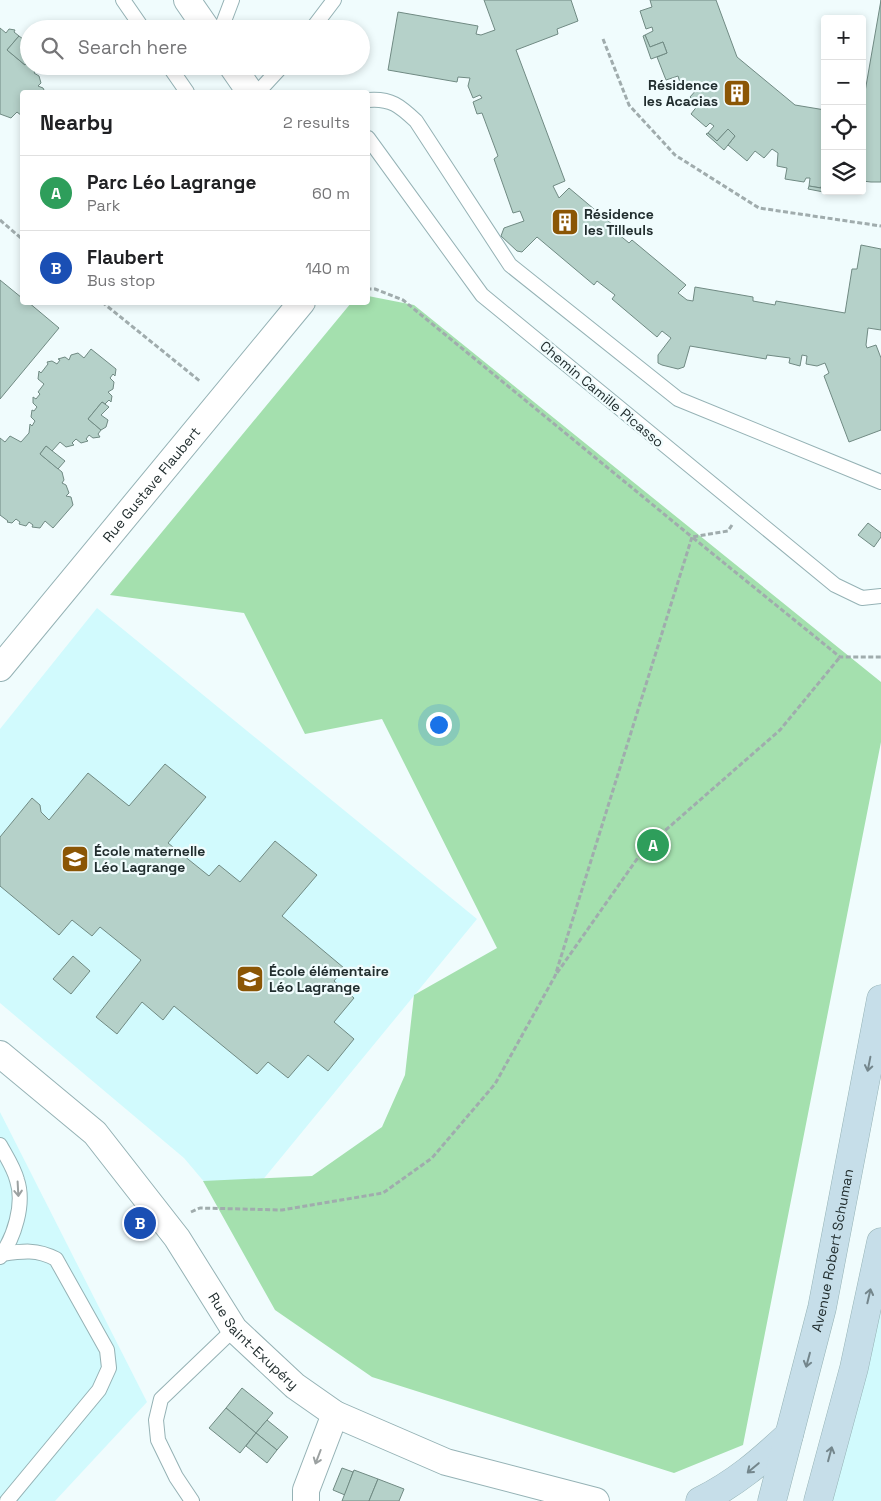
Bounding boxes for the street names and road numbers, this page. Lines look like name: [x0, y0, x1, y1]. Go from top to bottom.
street label: Chemin Camille Picasso: [536, 337, 668, 451]
street label: Rue Gustave Flaubert: [99, 423, 204, 546]
street label: Avenue Robert Schuman: [807, 1167, 857, 1334]
street label: Rue Saint-Exupéry: [204, 1289, 302, 1394]

